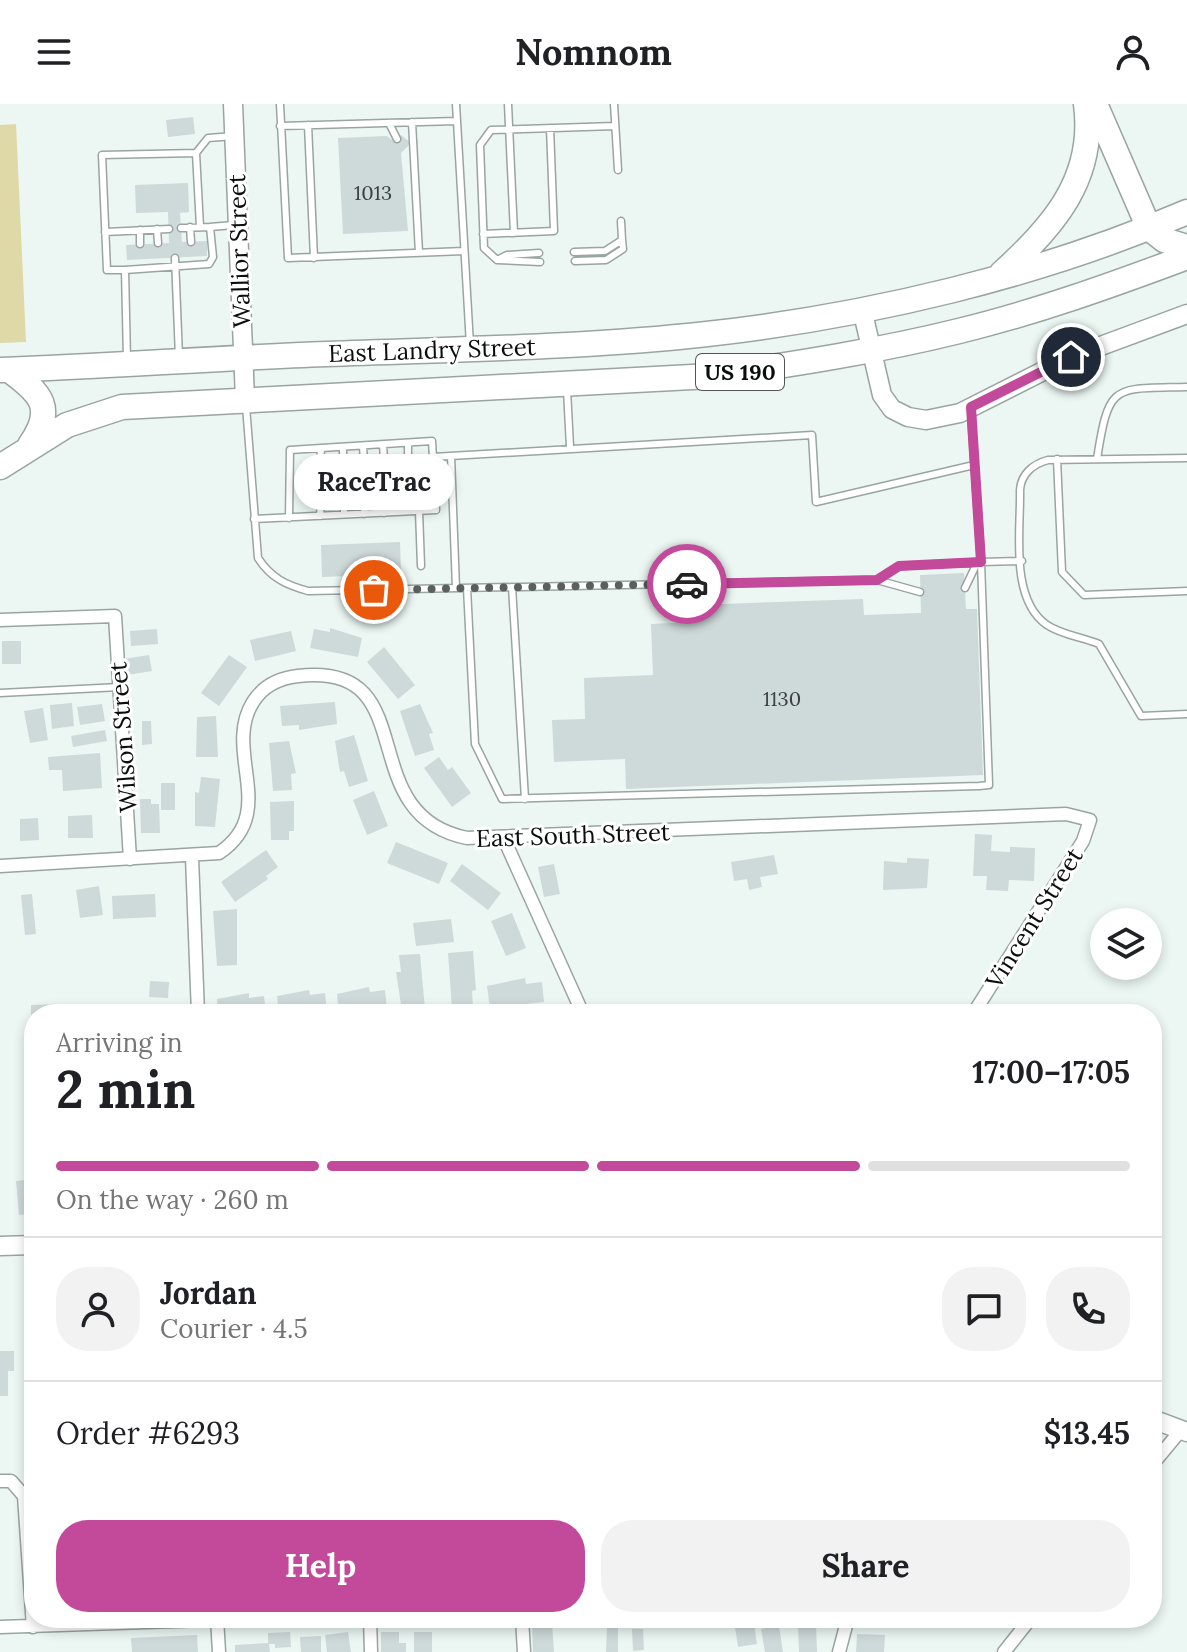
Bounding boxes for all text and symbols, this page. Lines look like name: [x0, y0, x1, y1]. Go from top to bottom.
text: Nomnom: [515, 29, 672, 75]
icon: menu: [32, 30, 76, 74]
icon: person: [1111, 30, 1155, 74]
street label: Wallior Street: [221, 173, 257, 328]
house number: 1013: [354, 180, 392, 205]
pin: [1037, 323, 1105, 391]
street label: East Landry Street: [328, 331, 537, 369]
icon: home: [1049, 335, 1093, 379]
road number: US 190: [696, 354, 784, 390]
callout: RaceTrac: [294, 454, 454, 510]
text: RaceTrac: [317, 465, 431, 498]
courier: [647, 544, 727, 624]
pin: [340, 556, 408, 624]
icon: car: [665, 562, 709, 606]
icon: bag: [352, 568, 396, 612]
street label: Wilson Street: [102, 660, 144, 813]
house number: 1130: [763, 686, 801, 711]
street label: East South Street: [476, 816, 671, 854]
street label: Vincent Street: [978, 841, 1090, 995]
map controls: [1090, 908, 1162, 980]
button: layers: [1090, 908, 1162, 980]
text: Arriving in: [56, 1026, 183, 1059]
text: 17:00–17:05: [972, 1053, 1130, 1091]
text: 2 min: [56, 1056, 195, 1122]
text: On the way · 260 m: [56, 1183, 289, 1216]
button: person: [56, 1267, 140, 1351]
button: chat: [942, 1267, 1026, 1351]
button: phone: [1046, 1267, 1130, 1351]
text: Jordan: [160, 1274, 257, 1312]
text: Courier · 4.5: [160, 1312, 308, 1345]
text: Order #6293: [56, 1414, 240, 1452]
text: $13.45: [1044, 1414, 1130, 1452]
button: Help: [56, 1520, 585, 1612]
button: Share: [601, 1520, 1130, 1612]

